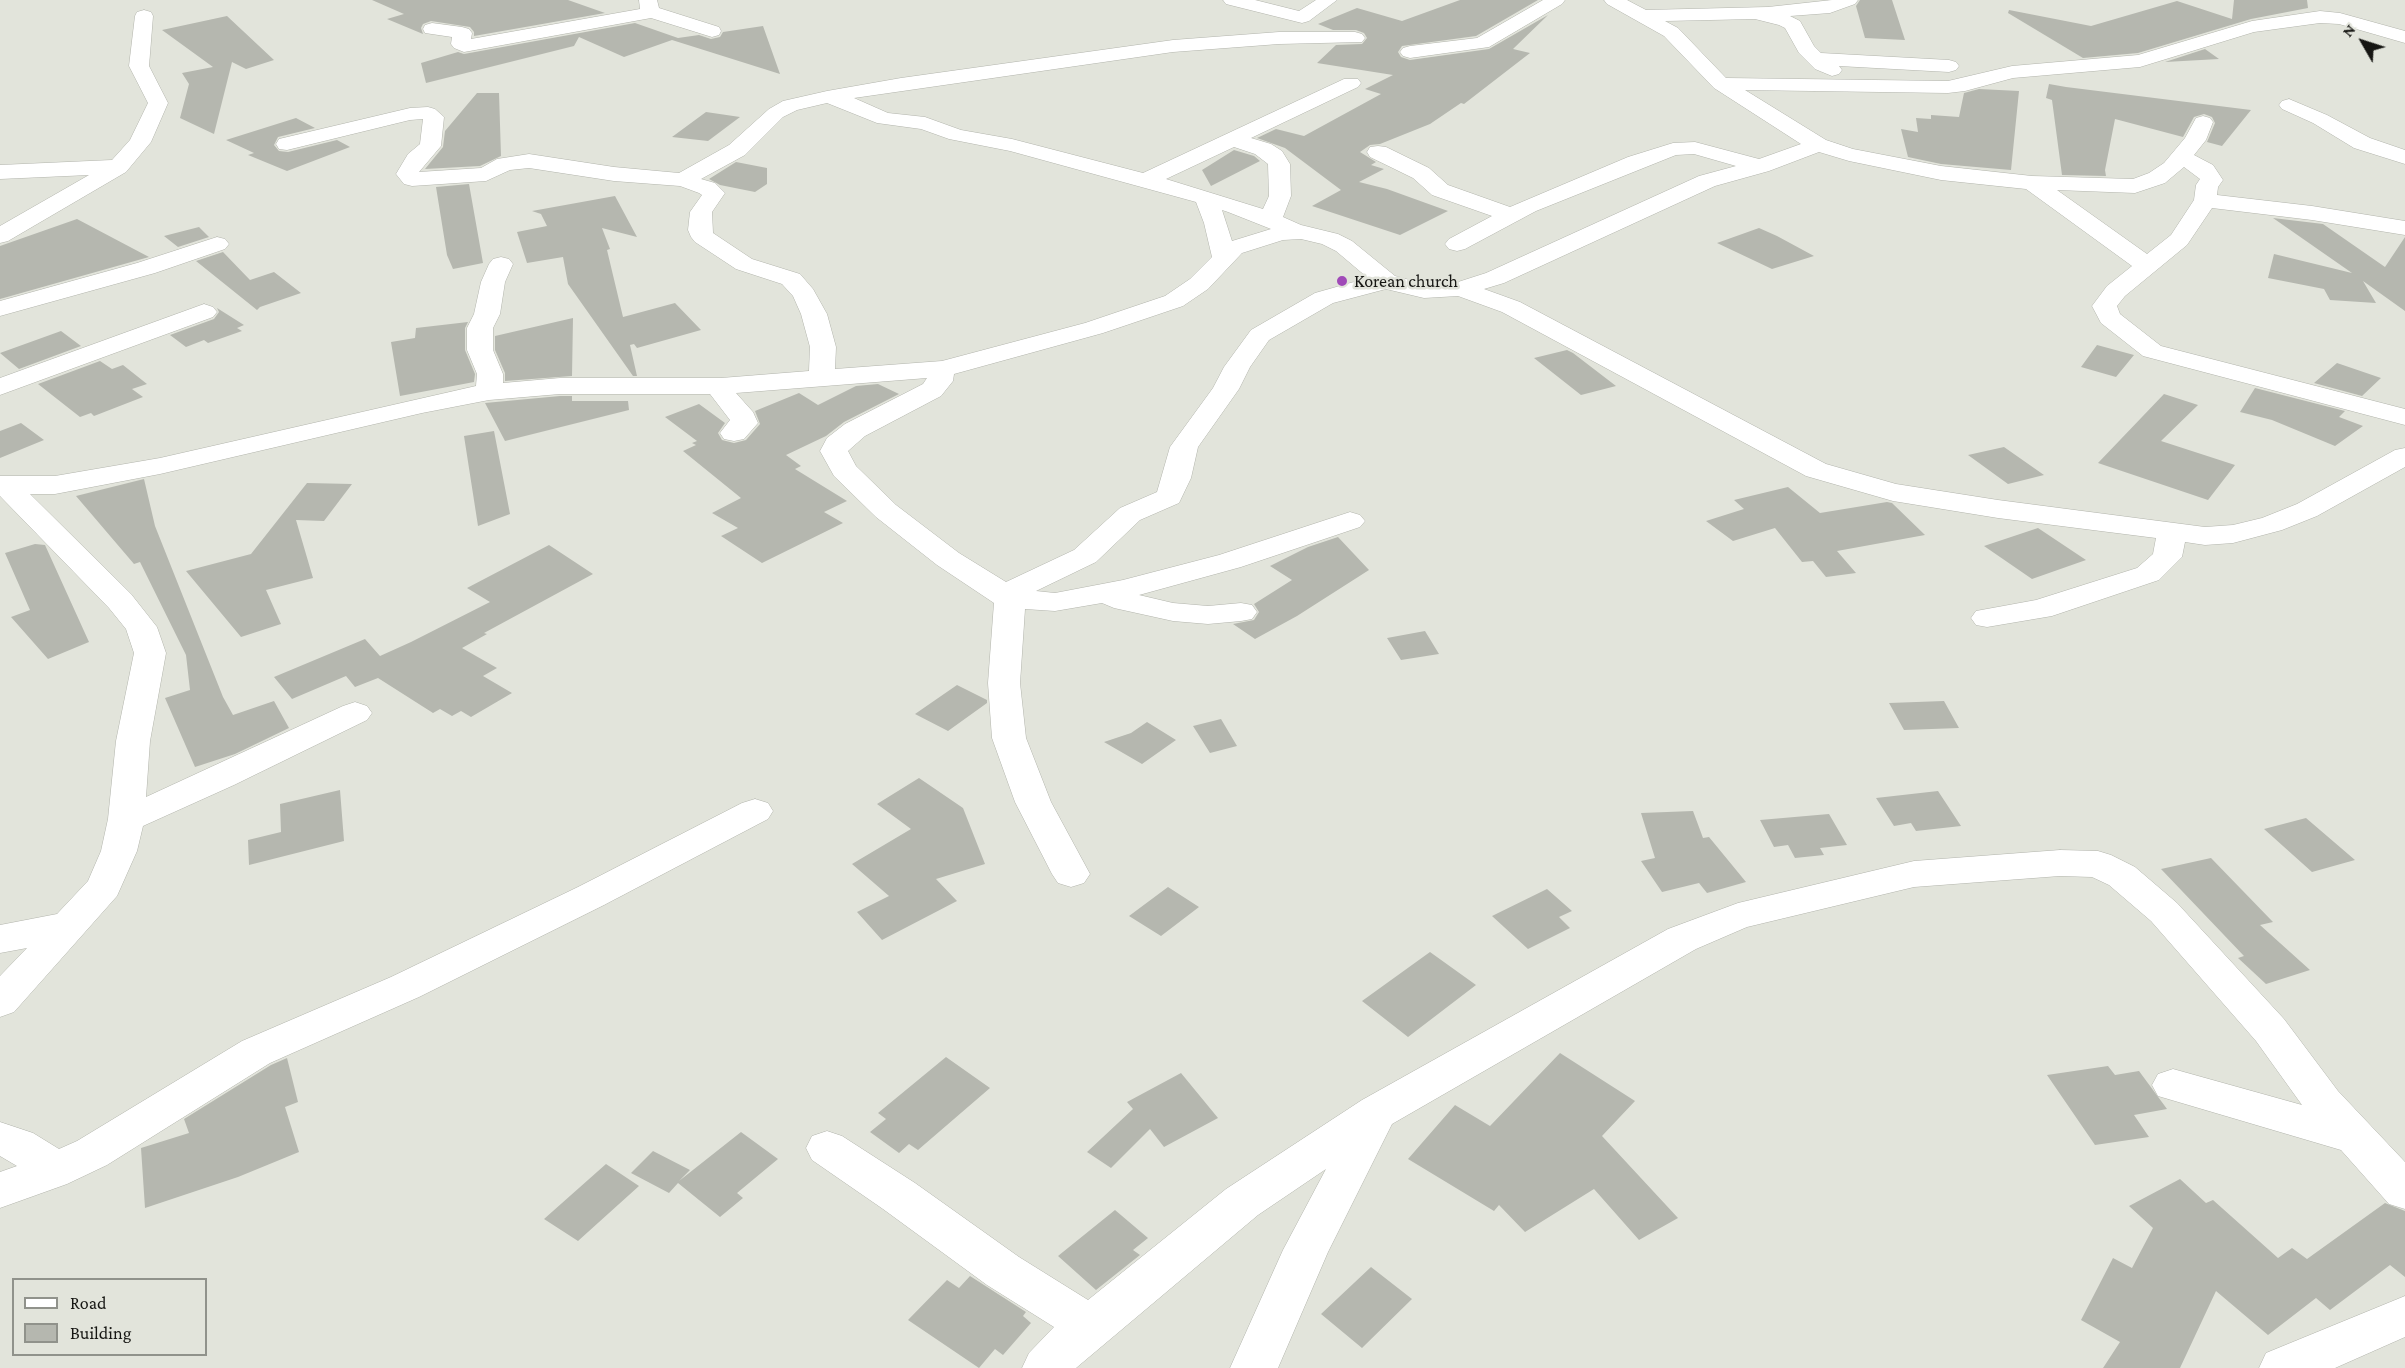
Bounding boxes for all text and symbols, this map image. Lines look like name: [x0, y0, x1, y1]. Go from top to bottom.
north arrow: [2333, 12, 2393, 72]
text: N: [2339, 21, 2359, 40]
place label: Korean church: [1354, 270, 1458, 292]
marker: Korean church: [1335, 274, 1349, 288]
legend: [12, 1278, 207, 1356]
text: Road: [70, 1293, 107, 1313]
text: Building: [70, 1323, 131, 1343]

